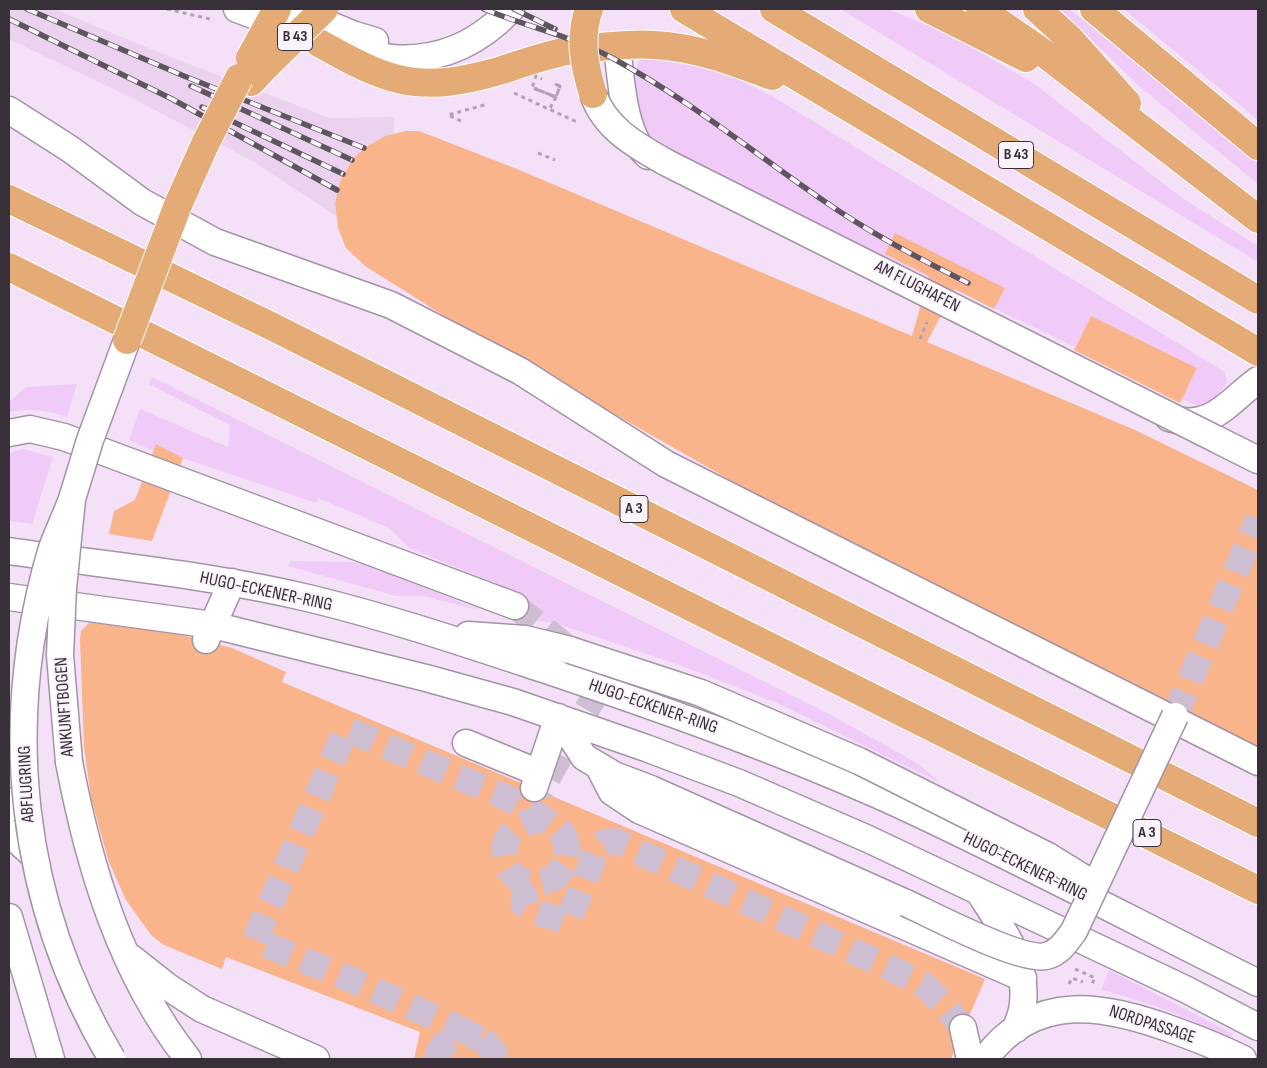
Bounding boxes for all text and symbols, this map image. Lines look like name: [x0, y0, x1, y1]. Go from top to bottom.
road number: B 43: [278, 24, 312, 51]
road number: B 43: [998, 142, 1034, 168]
street label: AM FLUGHAFEN: [871, 256, 963, 318]
road number: A 3: [620, 496, 648, 522]
street label: HUGO-ECKENER-RING: [198, 567, 334, 617]
street label: ANKUNFTBOGEN: [51, 656, 79, 758]
street label: HUGO-ECKENER-RING: [586, 675, 720, 739]
street label: ABFLUGRING: [14, 745, 40, 823]
road number: A 3: [1133, 820, 1161, 846]
street label: HUGO-ECKENER-RING: [960, 828, 1090, 906]
street label: NORDPASSAGE: [1106, 1001, 1198, 1049]

